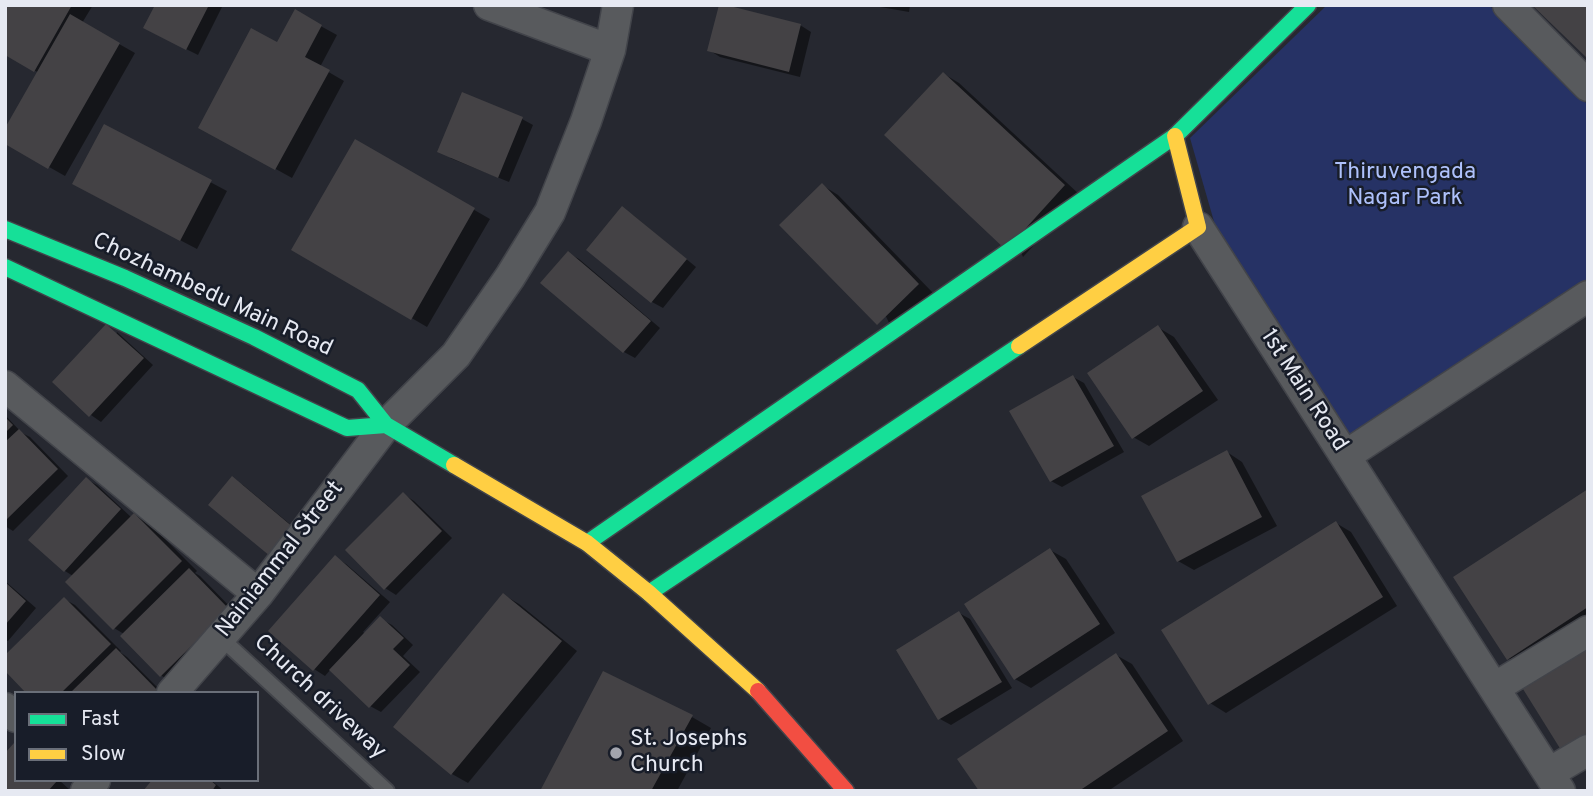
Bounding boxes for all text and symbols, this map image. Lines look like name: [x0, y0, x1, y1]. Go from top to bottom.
park label: Thiruvengada Nagar Park: [1334, 159, 1476, 213]
street label: Chozhambedu Main Road: [87, 228, 337, 364]
street label: 1st Main Road: [1253, 325, 1353, 457]
street label: Nainiammal Street: [211, 476, 351, 644]
street label: Church driveway: [247, 630, 391, 766]
legend: [14, 691, 259, 782]
text: Fast: [81, 706, 120, 733]
place label: St. Josephs Church: [630, 726, 747, 780]
text: Slow: [81, 741, 126, 768]
marker: St. Josephs Church: [608, 745, 624, 761]

